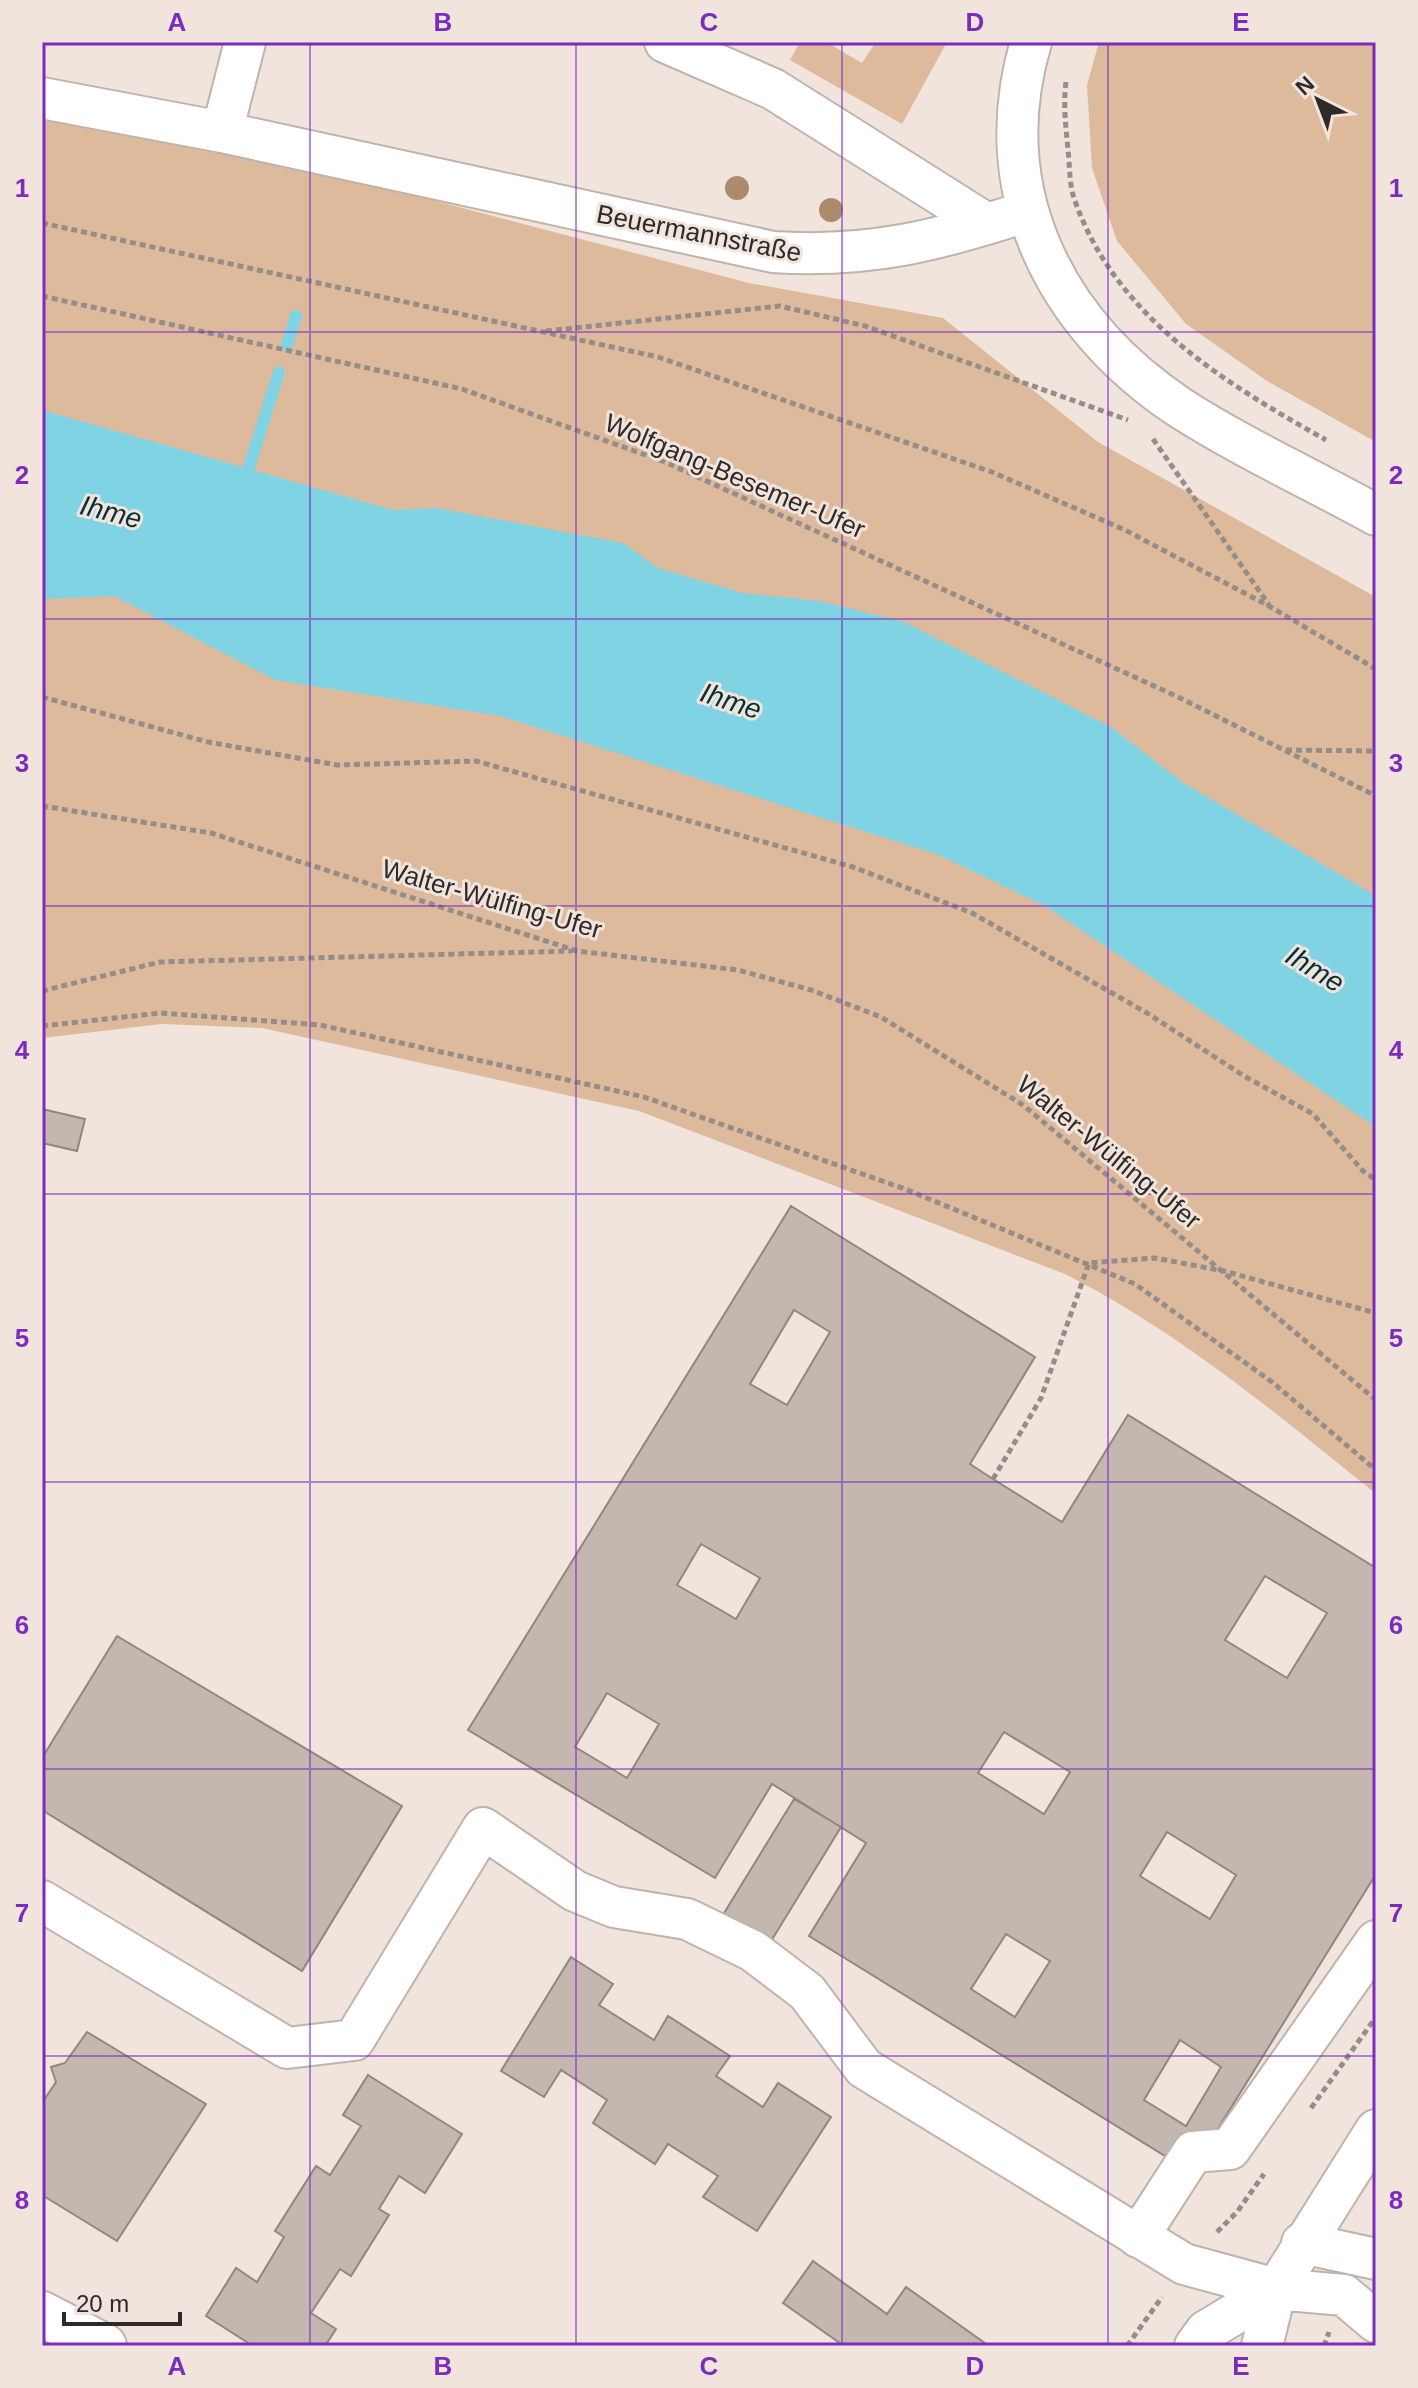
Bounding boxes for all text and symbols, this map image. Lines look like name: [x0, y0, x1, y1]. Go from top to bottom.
text: A: [168, 7, 187, 37]
text: B: [434, 7, 452, 37]
text: C: [700, 7, 719, 37]
text: D: [966, 7, 984, 37]
text: E: [1232, 7, 1250, 37]
north arrow: [1278, 60, 1358, 140]
text: N: [1291, 71, 1319, 100]
text: 1: [15, 173, 29, 203]
text: 1: [1389, 173, 1403, 203]
street label: Beuermannstraße: [594, 198, 804, 268]
street label: Wolfgang-Besemer-Ufer: [600, 408, 870, 545]
text: 2: [15, 460, 29, 490]
text: 2: [1389, 460, 1403, 490]
water label: Ihme: [77, 489, 145, 535]
water label: Ihme: [697, 677, 765, 725]
text: 3: [15, 748, 29, 778]
text: 3: [1389, 748, 1403, 778]
street label: Walter-Wülfing-Ufer: [379, 853, 606, 945]
water label: Ihme: [1280, 940, 1350, 998]
text: 4: [15, 1035, 30, 1065]
text: 4: [1389, 1035, 1404, 1065]
street label: Walter-Wülfing-Ufer: [1011, 1069, 1207, 1235]
text: 5: [15, 1323, 29, 1353]
text: 5: [1389, 1323, 1403, 1353]
text: 6: [15, 1610, 29, 1640]
text: 6: [1389, 1610, 1403, 1640]
text: 7: [15, 1898, 29, 1928]
text: 7: [1389, 1898, 1403, 1928]
text: 8: [15, 2185, 29, 2215]
text: 8: [1389, 2185, 1403, 2215]
scale bar: [64, 2276, 180, 2326]
text: 20 m: [76, 2290, 129, 2317]
text: A: [168, 2351, 187, 2381]
text: B: [434, 2351, 452, 2381]
text: C: [700, 2351, 719, 2381]
text: D: [966, 2351, 984, 2381]
text: E: [1232, 2351, 1250, 2381]

